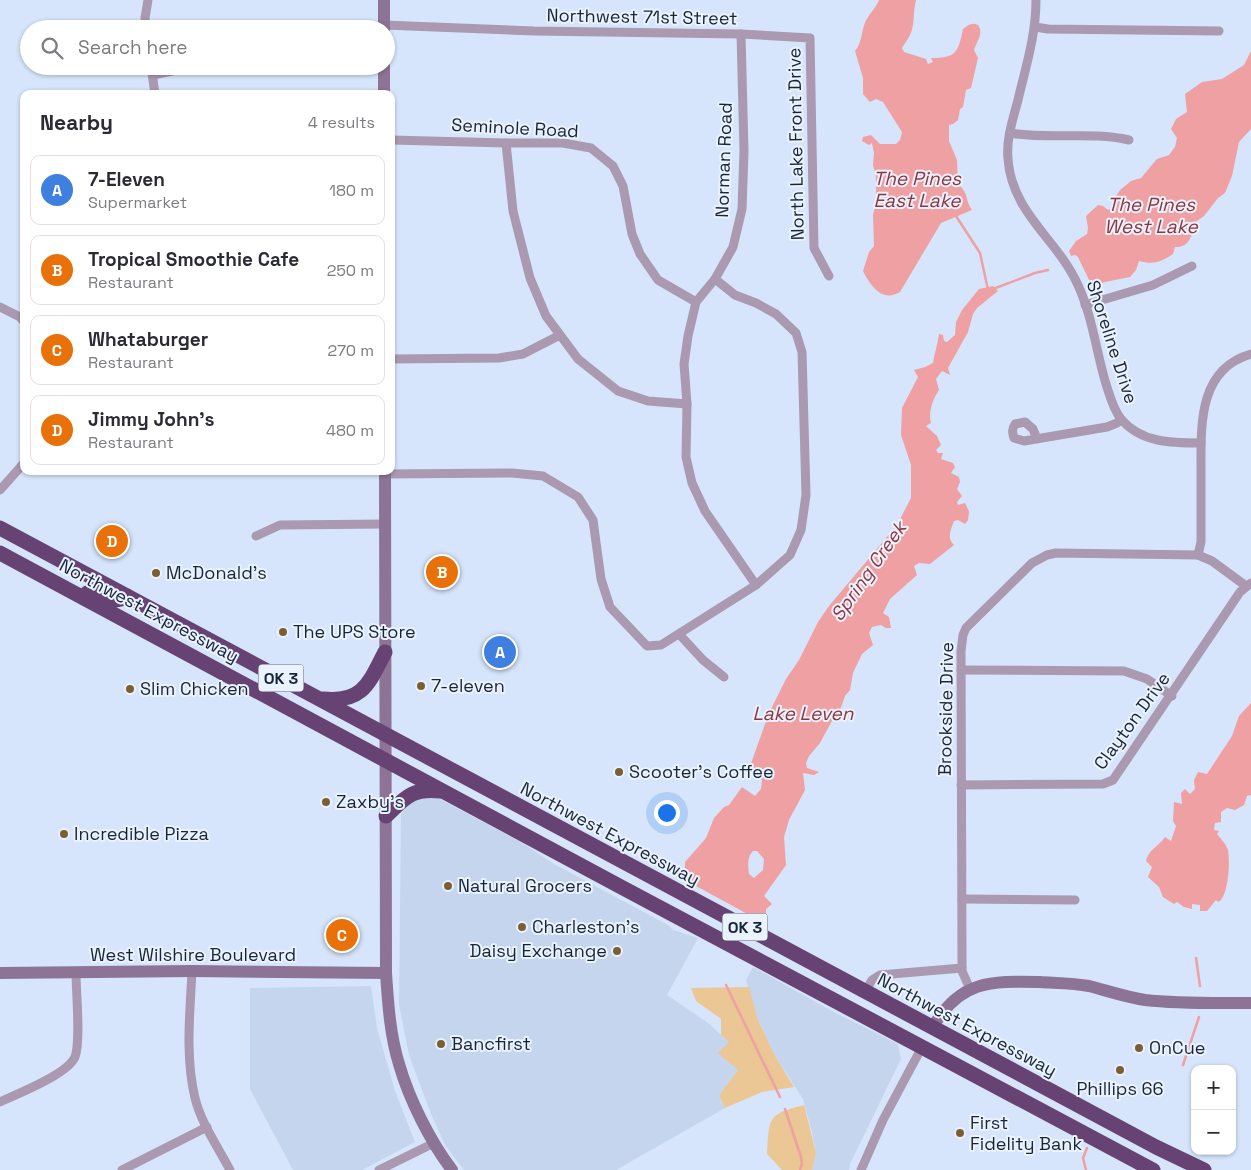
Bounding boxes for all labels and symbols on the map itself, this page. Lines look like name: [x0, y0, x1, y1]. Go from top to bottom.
street label: Northwest 71st Street: [546, 3, 738, 30]
street label: North Lake Front Drive: [782, 48, 809, 240]
street label: Norman Road: [710, 102, 737, 218]
street label: Seminole Road: [451, 113, 579, 142]
water label: The Pines East Lake: [873, 166, 962, 213]
water label: The Pines West Lake: [1104, 192, 1198, 239]
street label: Shoreline Drive: [1082, 277, 1143, 407]
water label: Spring Creek: [825, 514, 914, 626]
pin: D: [96, 522, 128, 560]
street label: Northwest Expressway: [56, 553, 243, 668]
pin: B: [426, 553, 458, 591]
place label: McDonald's: [166, 561, 267, 584]
marker: McDonald's: [150, 567, 162, 579]
place label: The UPS Store: [293, 620, 416, 643]
marker: The UPS Store: [277, 626, 289, 638]
pin: A: [484, 633, 516, 671]
street label: Brookside Drive: [933, 642, 958, 776]
road number: OK 3: [258, 664, 304, 691]
street label: Clayton Drive: [1089, 667, 1175, 774]
place label: 7-eleven: [431, 674, 505, 697]
place label: Slim Chicken: [140, 677, 249, 700]
marker: 7-eleven: [415, 680, 427, 692]
marker: Slim Chicken: [124, 683, 136, 695]
water label: Lake Leven: [752, 701, 854, 726]
place label: Scooter's Coffee: [629, 760, 774, 783]
marker: Scooter's Coffee: [613, 766, 625, 778]
street label: Northwest Expressway: [517, 776, 704, 891]
place label: Zaxby's: [336, 790, 404, 813]
marker: Zaxby's: [320, 796, 332, 808]
your location: [654, 800, 680, 826]
place label: Incredible Pizza: [74, 822, 209, 845]
marker: Incredible Pizza: [58, 828, 70, 840]
place label: Natural Grocers: [458, 874, 592, 897]
marker: Natural Grocers: [442, 880, 454, 892]
road number: OK 3: [722, 914, 768, 940]
place label: Charleston's: [532, 915, 640, 938]
pin: C: [326, 916, 358, 954]
marker: Charleston's: [516, 921, 528, 933]
place label: Daisy Exchange: [470, 939, 607, 962]
street label: West Wilshire Boulevard: [90, 943, 296, 966]
marker: Daisy Exchange: [611, 945, 623, 957]
street label: Northwest Expressway: [874, 967, 1061, 1082]
place label: Bancfirst: [451, 1032, 531, 1055]
place label: OnCue: [1149, 1036, 1205, 1059]
marker: Bancfirst: [435, 1038, 447, 1050]
marker: OnCue: [1133, 1042, 1145, 1054]
marker: Phillips 66: [1114, 1064, 1126, 1076]
place label: Phillips 66: [1076, 1077, 1164, 1100]
place label: First Fidelity Bank: [970, 1111, 1082, 1155]
marker: First Fidelity Bank: [954, 1127, 966, 1139]

